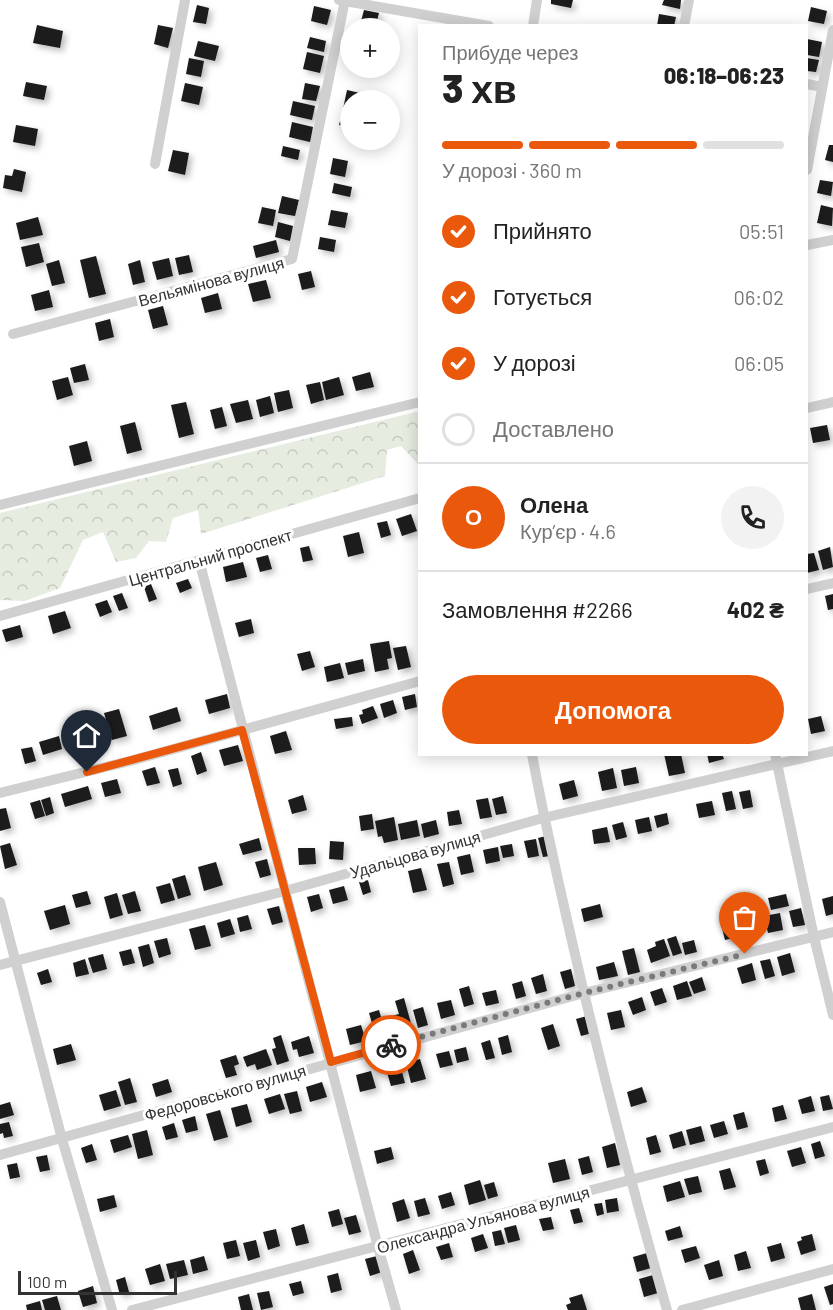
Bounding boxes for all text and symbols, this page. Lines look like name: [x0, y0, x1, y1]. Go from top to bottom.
map controls: [340, 18, 400, 150]
button: +: [340, 18, 400, 78]
text: Прибуде через: [442, 40, 578, 64]
text: 06:18–06:23: [664, 62, 784, 88]
text: 3 хв: [442, 64, 517, 111]
button: −: [340, 90, 400, 150]
text: У дорозі · 360 m: [442, 158, 582, 182]
icon: check: [442, 215, 475, 248]
text: Прийнято: [493, 217, 592, 243]
text: 05:51: [739, 219, 784, 243]
street label: Вельямінова вулиця: [136, 252, 286, 310]
icon: check: [442, 281, 475, 314]
text: Готується: [493, 283, 592, 309]
text: 06:02: [734, 285, 784, 309]
icon: check: [442, 347, 475, 380]
text: У дорозі: [493, 349, 576, 375]
text: 06:05: [734, 351, 784, 375]
text: Доставлено: [493, 415, 614, 441]
button: phone: [721, 486, 784, 549]
text: Олена: [520, 491, 588, 517]
text: О: [465, 503, 482, 529]
text: Кур’єр · 4.6: [520, 519, 616, 543]
street label: Центральний проспект: [126, 524, 294, 589]
text: Замовлення #2266: [442, 596, 633, 622]
text: 402 ₴: [727, 596, 784, 622]
button: Допомога: [442, 675, 784, 744]
pin: [61, 710, 112, 772]
icon: home: [70, 719, 103, 752]
street label: Удальцова вулиця: [347, 826, 483, 882]
pin: [719, 892, 770, 954]
icon: bag: [728, 901, 761, 934]
courier: [361, 1015, 421, 1075]
icon: bike: [375, 1029, 408, 1062]
street label: Федоровського вулиця: [142, 1060, 308, 1124]
street label: Олександра Ульянова вулиця: [375, 1181, 591, 1257]
scale bar: [18, 1268, 177, 1296]
text: 100 m: [27, 1272, 67, 1291]

